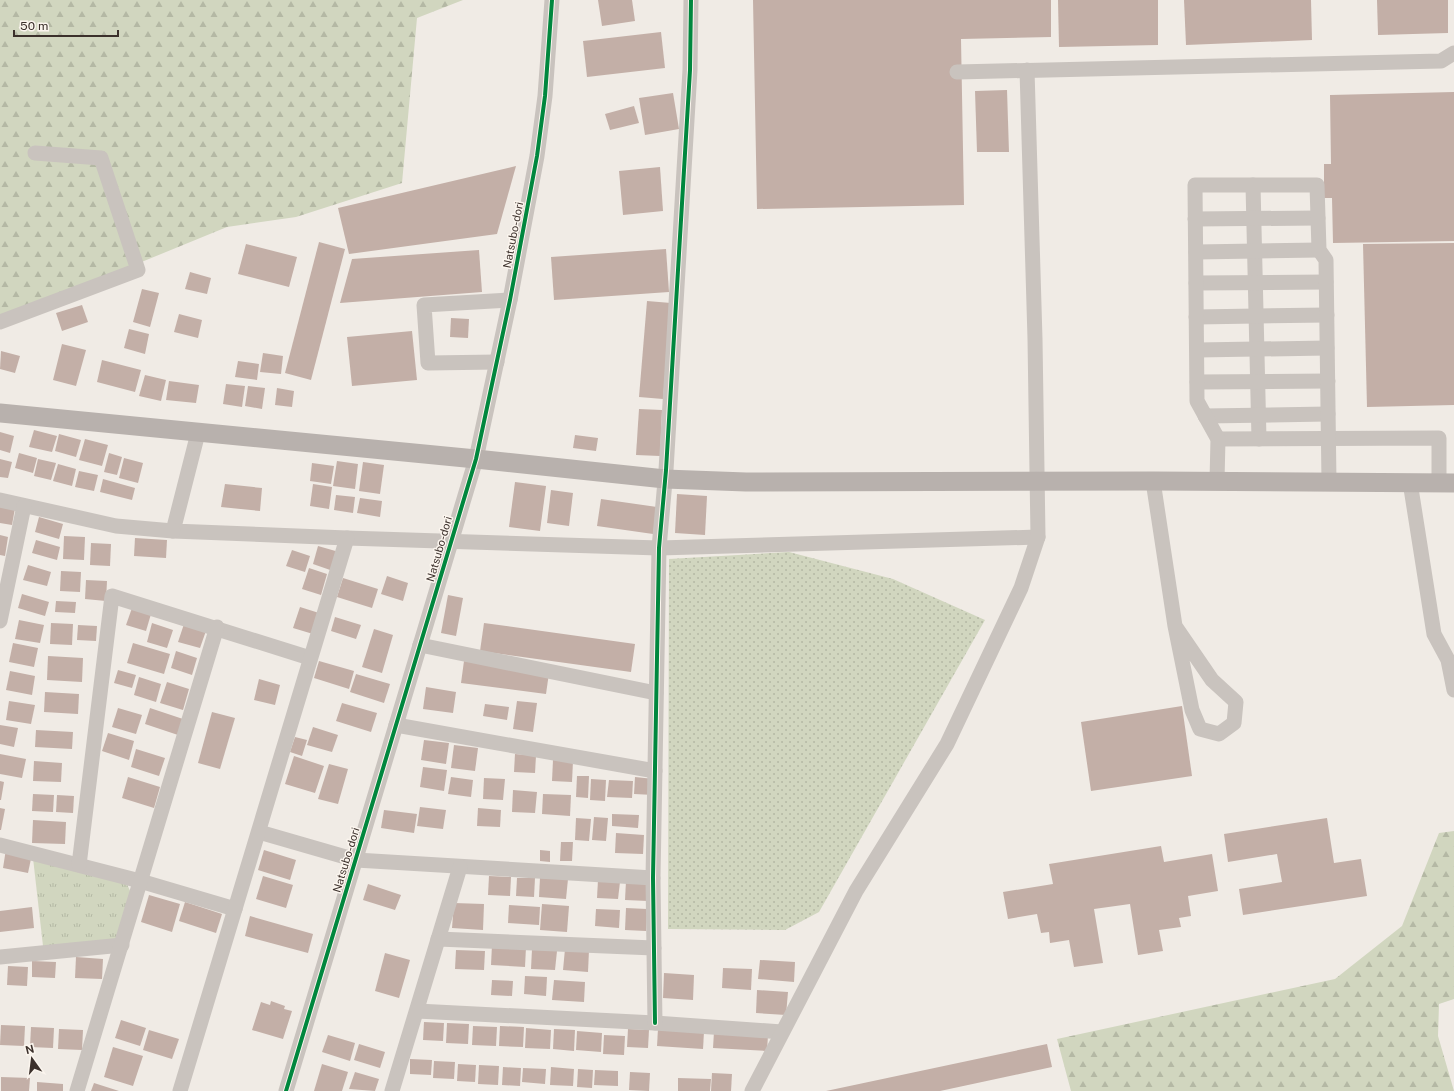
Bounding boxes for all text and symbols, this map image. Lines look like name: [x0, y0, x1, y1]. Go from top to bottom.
scale bar: [14, 12, 118, 38]
text: 50 m: [20, 19, 48, 33]
street label: Natsubo-dori: [501, 201, 525, 269]
street label: Natsubo-dori: [424, 515, 454, 583]
street label: Natsubo-dori: [330, 826, 362, 894]
north arrow: [12, 1039, 52, 1079]
text: N: [24, 1042, 35, 1056]

